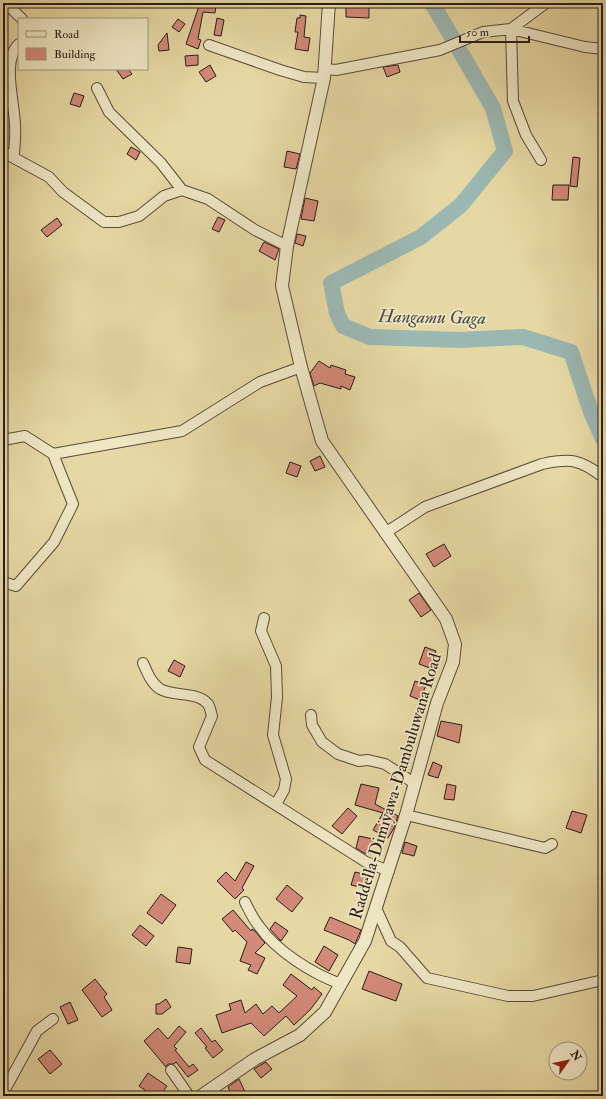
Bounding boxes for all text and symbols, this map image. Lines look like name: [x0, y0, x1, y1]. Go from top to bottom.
legend: [18, 18, 148, 70]
scale bar: [460, 18, 529, 44]
text: 50 m: [466, 25, 490, 40]
text: Road: [54, 27, 79, 42]
text: Building: [54, 47, 97, 62]
water label: Hangamu Gaga: [377, 305, 486, 330]
street label: Raddella-Dimiyawa-Dambuluwana Road: [345, 650, 447, 922]
north arrow: [548, 1041, 588, 1081]
text: N: [567, 1047, 585, 1064]

